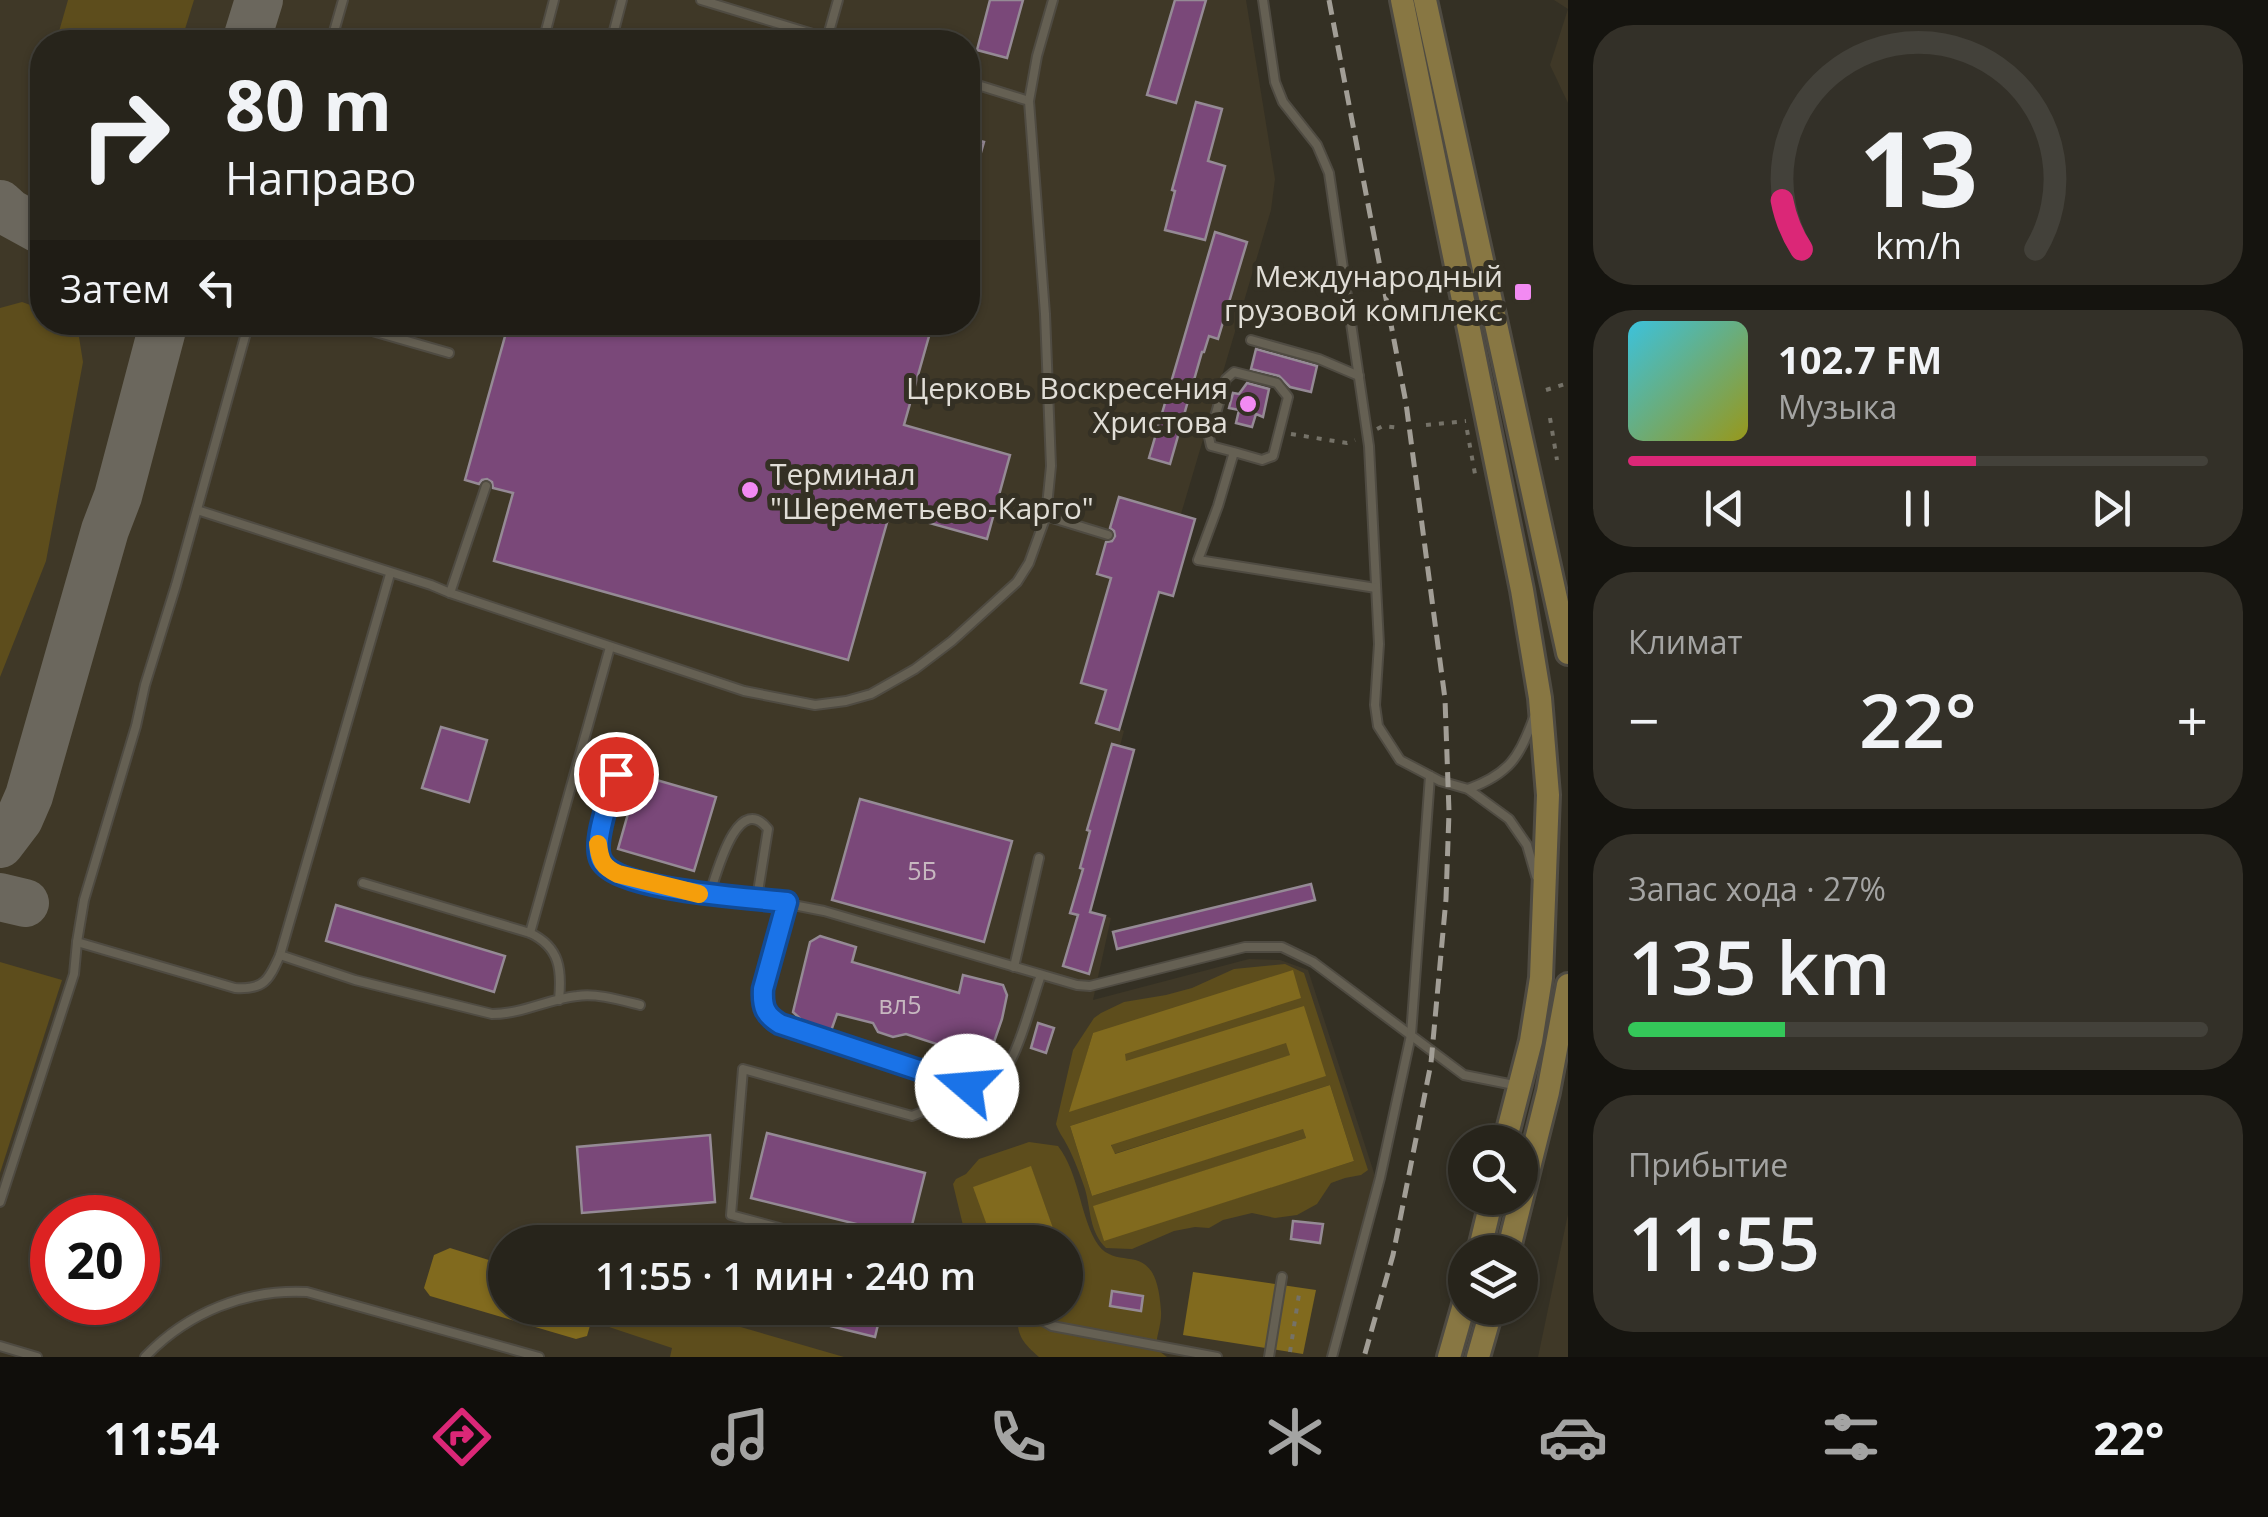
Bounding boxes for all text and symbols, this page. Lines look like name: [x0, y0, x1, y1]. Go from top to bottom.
text: 80 m: [225, 56, 392, 152]
icon: right: [60, 70, 190, 200]
text: 13: [1859, 96, 1977, 237]
text: Направо: [225, 147, 417, 208]
text: km/h: [1875, 221, 1961, 269]
place label: Международный грузовой комплекс: [1224, 255, 1503, 330]
icon: left: [190, 260, 245, 315]
text: Затем: [60, 262, 170, 314]
marker: Международный грузовой комплекс: [1512, 281, 1534, 303]
text: 102.7 FM: [1778, 333, 1942, 385]
place label: Церковь Воскресения Христова: [906, 367, 1228, 442]
text: Музыка: [1778, 385, 1897, 428]
marker: Церковь Воскресения Христова: [1237, 393, 1259, 415]
place label: Терминал "Шереметьево-Карго": [770, 453, 1094, 528]
marker: Терминал "Шереметьево-Карго": [739, 479, 761, 501]
icon: previous: [1697, 481, 1752, 536]
icon: pause: [1890, 481, 1945, 536]
icon: next: [2084, 481, 2139, 536]
text: Климат: [1628, 620, 1742, 663]
text: 22°: [1859, 668, 1977, 770]
text: −: [1628, 682, 1659, 757]
text: +: [2177, 682, 2208, 757]
pin: [574, 732, 659, 817]
icon: arrive: [589, 747, 644, 802]
house number: 5Б: [907, 853, 937, 887]
text: Запас хода · 27%: [1628, 867, 1886, 910]
text: 135 km: [1628, 915, 1891, 1017]
house number: вл5: [879, 987, 921, 1021]
position arrow: [915, 1034, 1019, 1138]
map controls: [1448, 1125, 1538, 1325]
button: search: [1448, 1125, 1538, 1215]
text: Прибытие: [1628, 1143, 1788, 1186]
text: 11:55: [1628, 1191, 1820, 1293]
speed limit sign: 20: [30, 1195, 160, 1325]
button: layers: [1448, 1235, 1538, 1325]
text: 11:55 · 1 мин · 240 m: [595, 1249, 976, 1301]
icon: directions: [427, 1402, 497, 1472]
icon: music: [705, 1402, 775, 1472]
icon: phone: [983, 1402, 1053, 1472]
icon: climate: [1260, 1402, 1330, 1472]
icon: car: [1538, 1402, 1608, 1472]
icon: filters: [1816, 1402, 1886, 1472]
text: 11:54: [104, 1407, 220, 1468]
text: 22°: [2093, 1407, 2164, 1468]

